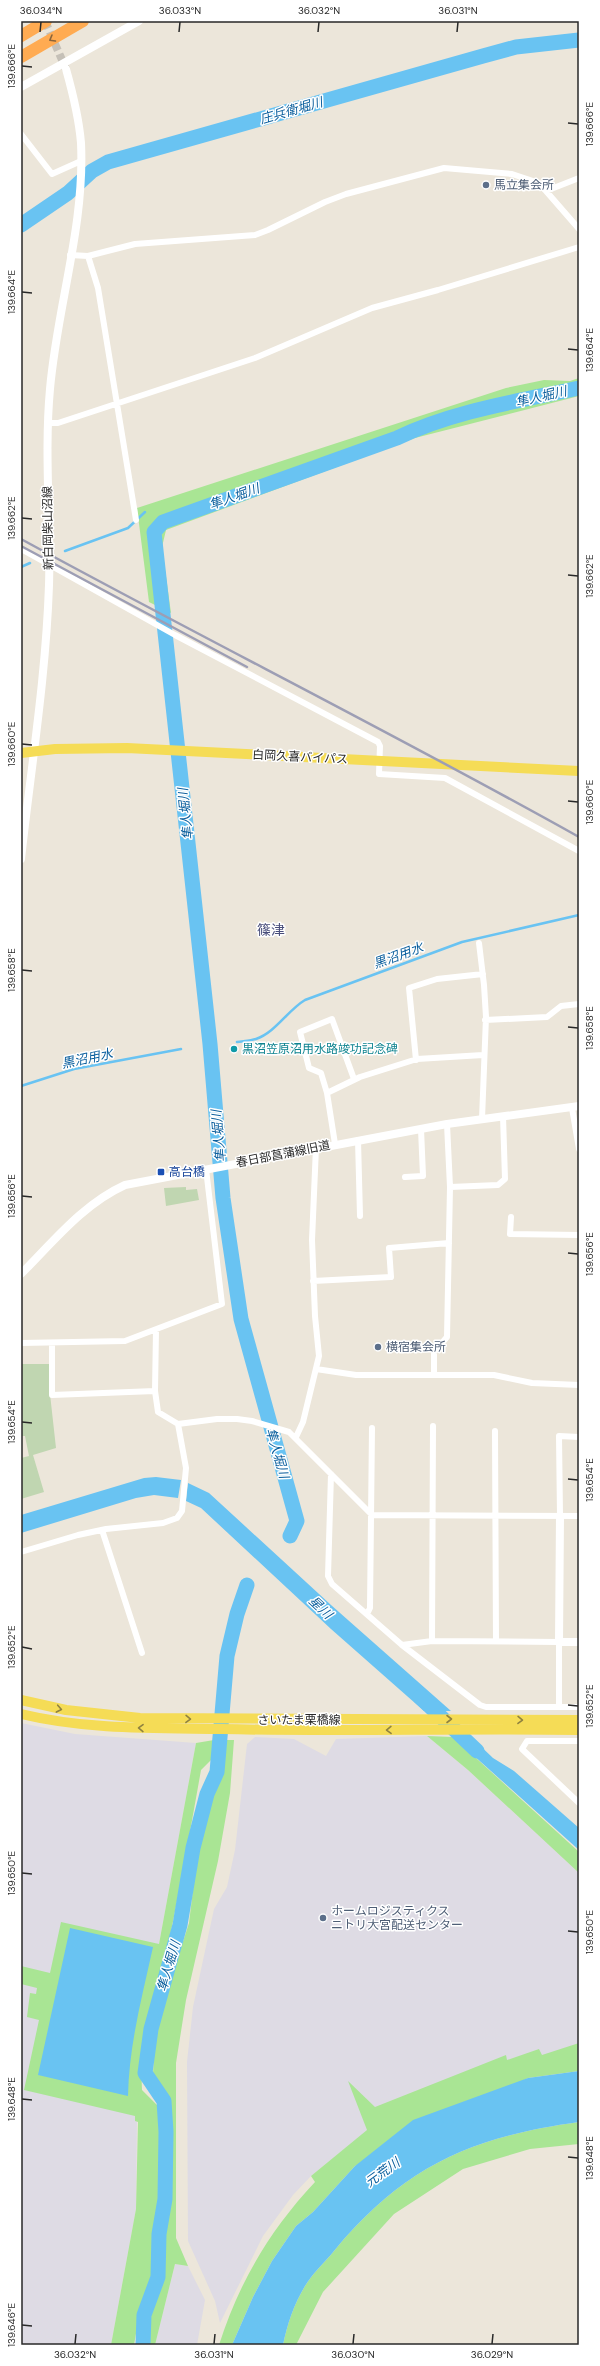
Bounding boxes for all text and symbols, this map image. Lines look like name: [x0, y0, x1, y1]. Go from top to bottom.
text: 36.034°N: [20, 4, 62, 17]
text: 36.033°N: [159, 4, 201, 17]
text: 36.032°N: [298, 4, 340, 17]
text: 36.031°N: [438, 4, 478, 17]
one-way arrow: [49, 34, 56, 42]
text: 139.666°E: [5, 43, 18, 88]
water label: 庄兵衛堀川: [258, 93, 327, 128]
text: 139.666°E: [583, 101, 596, 146]
place label: 馬立集会所: [494, 177, 554, 193]
marker: 馬立集会所: [481, 180, 491, 190]
text: 139.664°E: [5, 270, 18, 314]
text: 139.664°E: [583, 328, 596, 372]
water label: 隼人堀川: [514, 382, 570, 411]
water label: 隼人堀川: [207, 479, 263, 513]
street label: 新白岡柴山沼線: [39, 486, 57, 570]
text: 139.662°E: [5, 496, 18, 540]
text: 139.662°E: [583, 554, 596, 598]
text: 139.660°E: [5, 721, 18, 766]
street label: 白岡久喜バイパス: [252, 747, 348, 767]
text: 139.660°E: [583, 779, 596, 824]
water label: 隼人堀川: [174, 785, 197, 841]
district label: 篠津: [257, 921, 285, 939]
water label: 黒沼用水: [371, 938, 427, 972]
text: 139.658°E: [5, 948, 18, 992]
text: 139.658°E: [583, 1006, 596, 1050]
place label: 黒沼笠原沼用水路竣功記念碑: [242, 1041, 398, 1057]
water label: 黒沼用水: [60, 1044, 116, 1072]
marker: 黒沼笠原沼用水路竣功記念碑: [229, 1044, 239, 1054]
water label: 隼人堀川: [208, 1107, 229, 1163]
street label: 春日部菖蒲線旧道: [234, 1137, 332, 1171]
place label: 高台橋: [169, 1164, 205, 1180]
marker: 高台橋: [156, 1167, 166, 1177]
text: 139.656°E: [5, 1174, 18, 1218]
text: 139.656°E: [583, 1232, 596, 1276]
place label: 横宿集会所: [386, 1339, 446, 1355]
marker: 横宿集会所: [373, 1342, 383, 1352]
text: 139.654°E: [5, 1400, 18, 1444]
water label: 隼人堀川: [262, 1426, 293, 1482]
text: 139.654°E: [583, 1458, 596, 1502]
water label: 星川: [305, 1592, 337, 1624]
text: 139.652°E: [5, 1625, 18, 1669]
text: 139.652°E: [583, 1684, 596, 1728]
one-way arrow: [56, 1704, 62, 1713]
street label: さいたま栗橋線: [257, 1712, 341, 1728]
one-way arrow: [185, 1715, 191, 1723]
one-way arrow: [446, 1715, 452, 1723]
one-way arrow: [517, 1715, 523, 1724]
one-way arrow: [138, 1724, 144, 1733]
one-way arrow: [386, 1726, 392, 1734]
text: 139.650°E: [5, 1850, 18, 1895]
place label: ホームロジスティクス ニトリ大宮配送センター: [331, 1903, 463, 1933]
text: 139.650°E: [583, 1909, 596, 1954]
marker: ホームロジスティクス ニトリ大宮配送センター: [318, 1913, 328, 1923]
water label: 隼人堀川: [153, 1937, 184, 1993]
text: 139.648°E: [5, 2077, 18, 2121]
text: 139.648°E: [583, 2136, 596, 2180]
water label: 元荒川: [362, 2153, 405, 2191]
text: 139.646°E: [5, 2303, 18, 2347]
text: 36.032°N: [54, 2348, 96, 2361]
text: 36.031°N: [194, 2348, 234, 2361]
text: 36.030°N: [331, 2348, 375, 2361]
text: 36.029°N: [471, 2348, 513, 2361]

